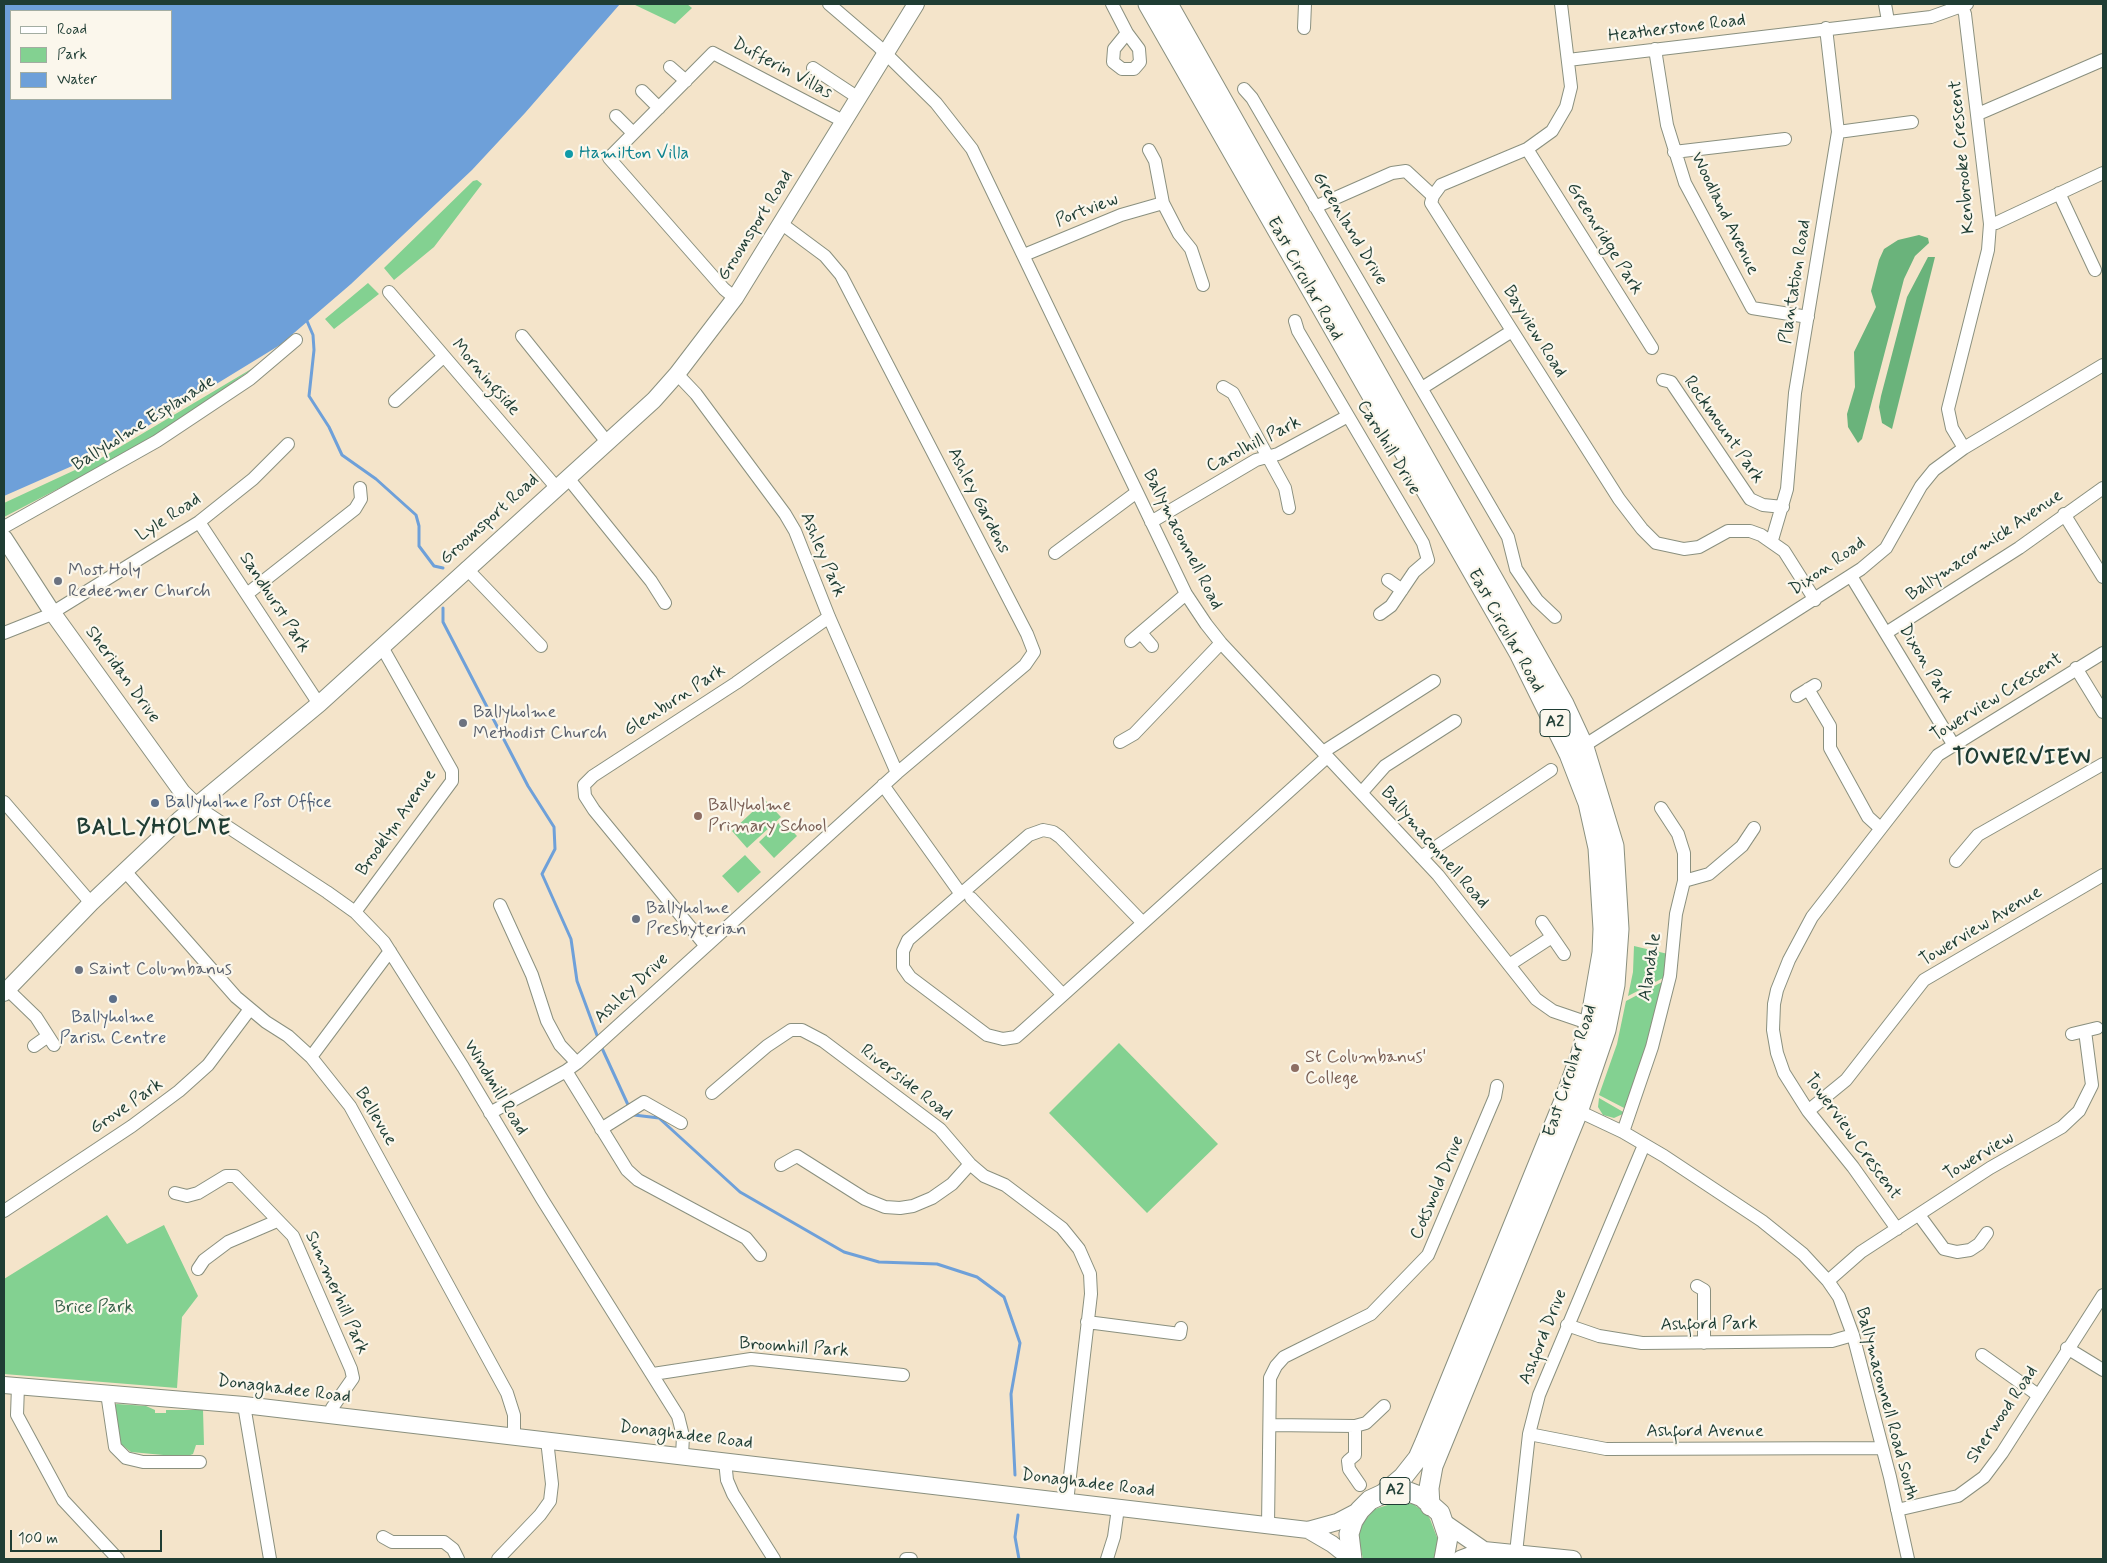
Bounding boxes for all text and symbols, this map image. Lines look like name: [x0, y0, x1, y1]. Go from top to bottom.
legend: [10, 10, 172, 100]
street label: Heatherstone Road: [1607, 10, 1747, 48]
text: Road: [57, 20, 87, 40]
street label: Dufferin Villas: [728, 34, 836, 104]
text: Park: [57, 45, 87, 65]
text: Water: [57, 70, 97, 90]
street label: Kenbrooke Crescent: [1946, 79, 1980, 235]
place label: Hamilton Villa: [579, 143, 689, 165]
marker: Hamilton Villa: [563, 148, 575, 160]
street label: Woodland Avenue: [1685, 149, 1763, 279]
street label: Groomsport Road: [713, 167, 799, 285]
street label: Greenland Drive: [1307, 168, 1391, 290]
street label: Greenridge Park: [1561, 179, 1647, 299]
street label: Portview: [1053, 189, 1121, 233]
street label: East Circular Road: [1261, 213, 1347, 345]
street label: Plantation Road: [1776, 218, 1816, 346]
street label: Bayview Road: [1497, 282, 1571, 382]
street label: Morningside: [446, 335, 524, 421]
street label: Ballyholme Esplanade: [69, 371, 219, 477]
street label: Rockmount Park: [1678, 372, 1768, 488]
street label: Carolhill Drive: [1351, 397, 1425, 499]
street label: Carolhill Park: [1203, 412, 1305, 478]
street label: Ashley Gardens: [942, 444, 1014, 558]
street label: Ballymaconnell Road: [1137, 466, 1227, 614]
street label: Groomsport Road: [436, 470, 544, 570]
street label: Ballymacormick Avenue: [1903, 486, 2067, 606]
street label: Lyle Road: [133, 489, 205, 547]
street label: Ashley Park: [794, 509, 850, 601]
street label: Dixon Road: [1786, 533, 1870, 601]
street label: Sandhurst Park: [234, 549, 314, 657]
place label: Most Holy Redeemer Church: [68, 560, 211, 602]
street label: East Circular Road: [1462, 565, 1548, 697]
marker: Most Holy Redeemer Church: [52, 575, 64, 587]
street label: Dixon Park: [1893, 621, 1957, 707]
street label: Sheridan Drive: [80, 622, 164, 728]
street label: Towerview Crescent: [1927, 649, 2067, 747]
street label: Glenburn Park: [620, 660, 730, 742]
place label: Ballyholme Methodist Church: [473, 702, 607, 744]
road number: A2: [1540, 710, 1570, 736]
marker: Ballyholme Methodist Church: [457, 717, 469, 729]
district label: TOWERVIEW: [1953, 746, 2091, 772]
street label: Brooklyn Avenue: [352, 765, 442, 881]
street label: Ballymaconnell Road: [1375, 783, 1493, 913]
place label: Ballyholme Post Office: [165, 792, 332, 814]
place label: Ballyholme Primary School: [708, 795, 827, 838]
marker: Ballyholme Post Office: [149, 797, 161, 809]
marker: Ballyholme Primary School: [692, 810, 704, 822]
district label: BALLYHOLME: [77, 816, 231, 842]
street label: Towerview Avenue: [1916, 882, 2046, 972]
place label: Ballyholme Presbyterian: [646, 898, 746, 941]
marker: Ballyholme Presbyterian: [630, 913, 642, 925]
street label: Alandale: [1635, 931, 1667, 1003]
street label: Ashley Drive: [590, 949, 674, 1029]
place label: Saint Columbanus: [89, 959, 232, 981]
marker: Saint Columbanus: [73, 964, 85, 976]
marker: Ballyholme Parish Centre: [107, 993, 119, 1005]
street label: East Circular Road: [1539, 1002, 1603, 1140]
place label: Ballyholme Parish Centre: [60, 1007, 166, 1050]
street label: Windmill Road: [458, 1036, 532, 1140]
street label: Riverside Road: [856, 1040, 956, 1126]
place label: St Columbanus' College: [1305, 1047, 1427, 1090]
marker: St Columbanus' College: [1289, 1062, 1301, 1074]
street label: Towerview Crescent: [1799, 1069, 1905, 1205]
street label: Grove Park: [87, 1074, 167, 1140]
street label: Bellevue: [349, 1084, 401, 1150]
street label: Towerview: [1940, 1128, 2018, 1186]
street label: Cotswold Drive: [1406, 1133, 1470, 1243]
street label: Summerhill Park: [299, 1228, 373, 1358]
street label: Ashford Drive: [1515, 1286, 1573, 1388]
park label: Brice Park: [55, 1297, 133, 1319]
street label: Ballymaconnell Road South: [1850, 1305, 1922, 1503]
street label: Ashford Park: [1660, 1313, 1758, 1337]
street label: Broomhill Park: [738, 1333, 850, 1363]
street label: Sherwood Road: [1962, 1362, 2044, 1468]
street label: Donaghadee Road: [216, 1371, 352, 1409]
street label: Donaghadee Road: [618, 1417, 754, 1455]
street label: Ashford Avenue: [1646, 1421, 1764, 1443]
street label: Donaghadee Road: [1020, 1465, 1156, 1503]
road number: A2: [1380, 1478, 1410, 1504]
scale bar: [12, 1520, 165, 1552]
text: 100 m: [18, 1529, 58, 1549]

